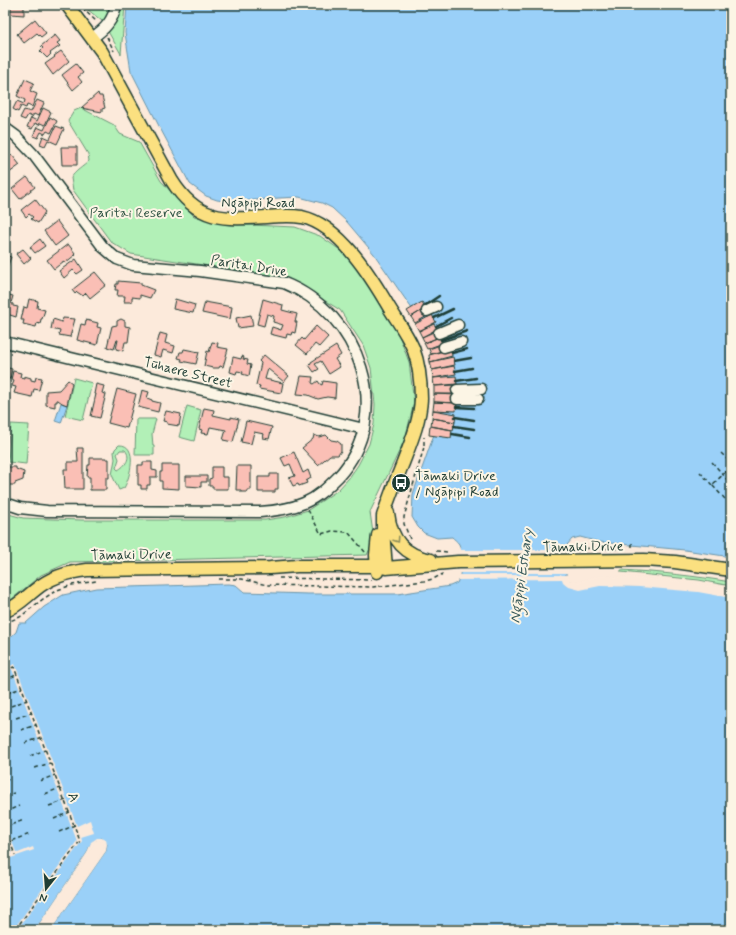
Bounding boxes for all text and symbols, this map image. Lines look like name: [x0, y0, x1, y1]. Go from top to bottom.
street label: Ngāpipi Road: [221, 194, 295, 214]
park label: Paritai Reserve: [90, 204, 183, 222]
street label: Paritai Drive: [209, 251, 289, 281]
street label: Tūhaere Street: [141, 353, 234, 393]
place label: Tāmaki Drive / Ngāpipi Road: [415, 467, 498, 503]
bus stop icon: Tāmaki Drive / Ngāpipi Road: [390, 472, 412, 494]
water label: Ngāpipi Estuary: [505, 526, 541, 625]
one-way arrow: [392, 535, 399, 542]
street label: Tāmaki Drive: [542, 537, 624, 557]
street label: Tāmaki Drive: [90, 545, 172, 565]
street label: A: [63, 790, 83, 805]
north arrow: [26, 869, 66, 909]
text: N: [38, 890, 49, 905]

